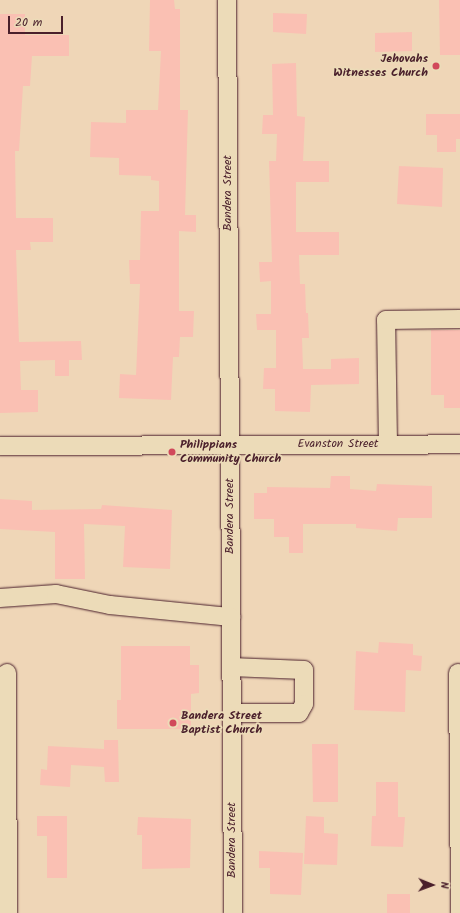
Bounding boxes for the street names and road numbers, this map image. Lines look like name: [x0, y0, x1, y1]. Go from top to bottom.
street label: Bandera Street: [221, 155, 235, 231]
street label: Evanston Street: [298, 437, 378, 451]
street label: Bandera Street: [223, 478, 237, 554]
street label: Bandera Street: [225, 802, 239, 878]

